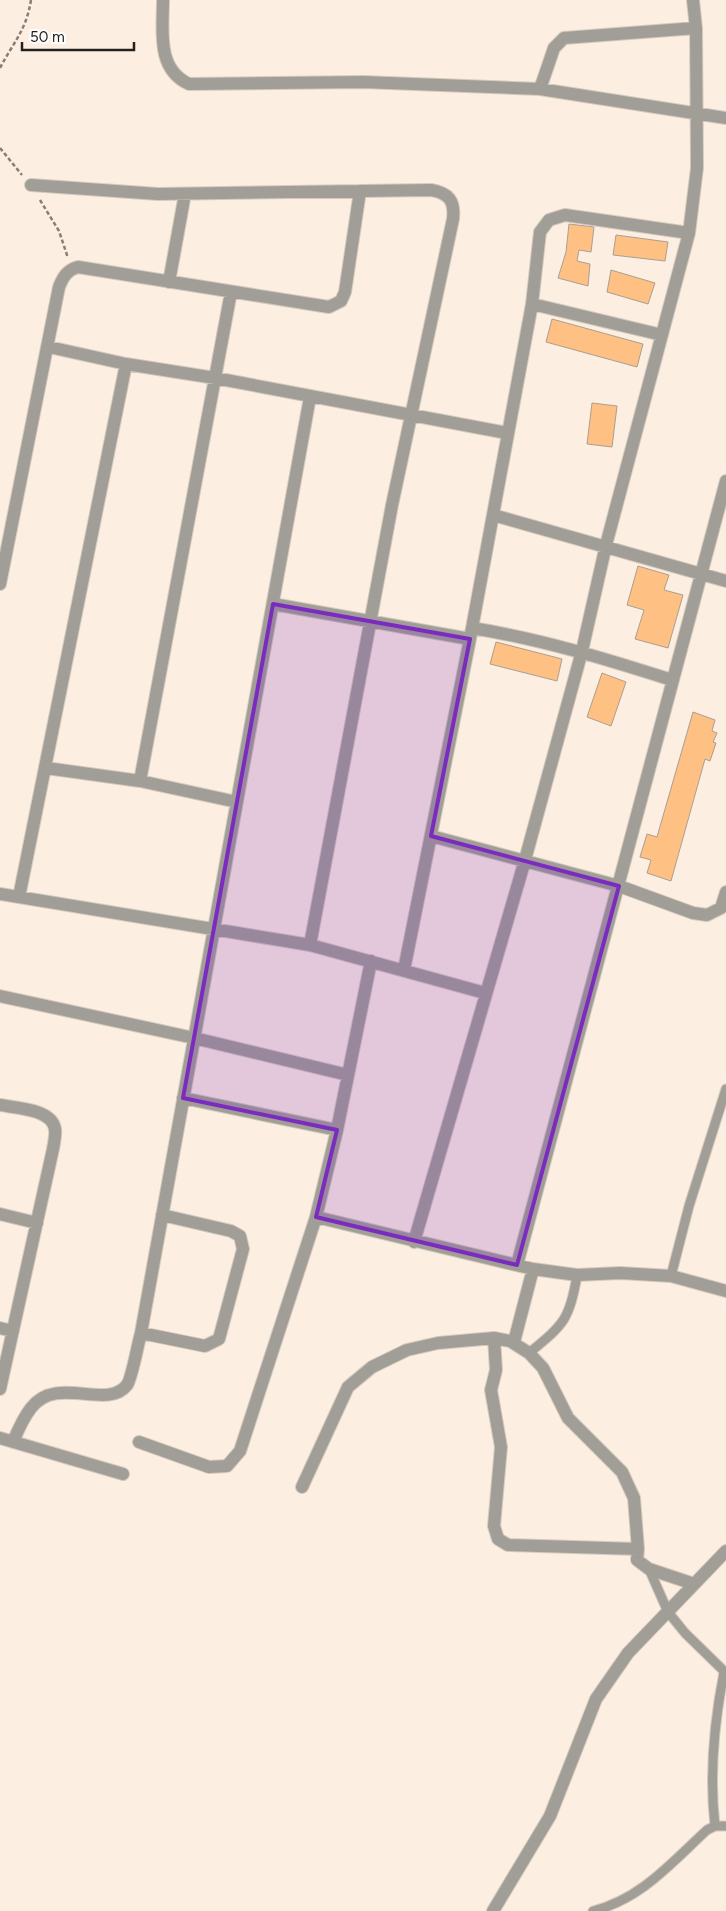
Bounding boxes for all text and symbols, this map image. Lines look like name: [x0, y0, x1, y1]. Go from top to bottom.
scale bar: [22, 20, 135, 52]
text: 50 m: [30, 28, 65, 46]

